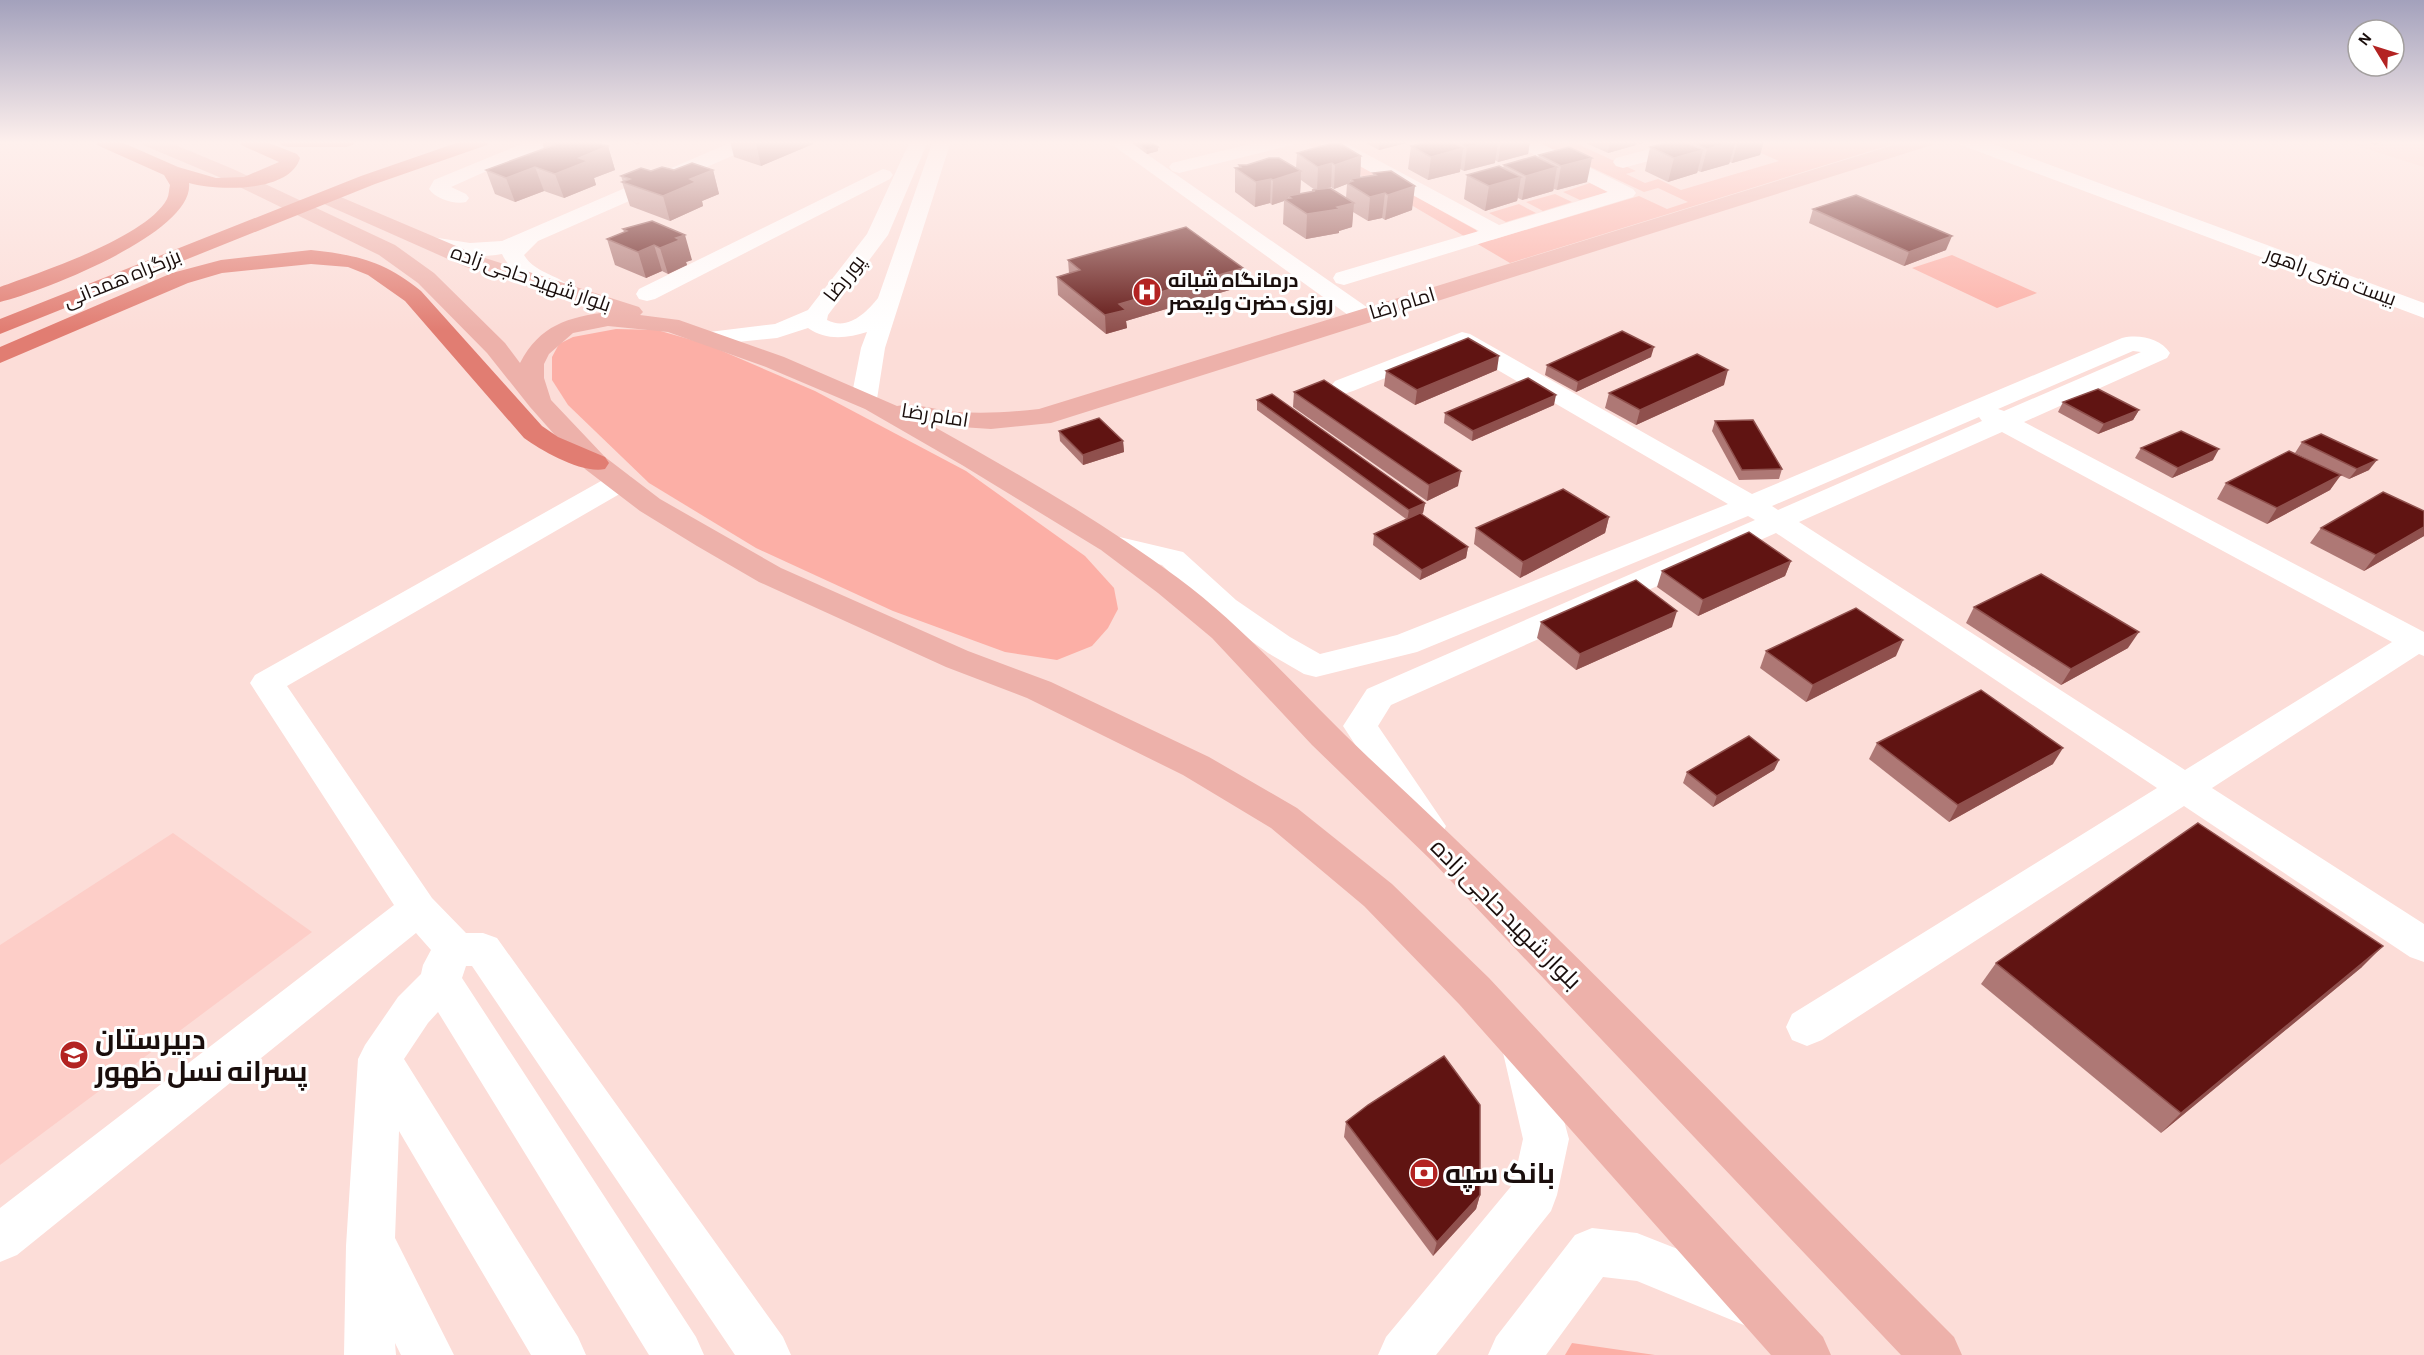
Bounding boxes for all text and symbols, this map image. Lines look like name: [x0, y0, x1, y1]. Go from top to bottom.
north arrow: [2346, 18, 2406, 78]
text: N: [2355, 30, 2375, 49]
street label: بلوار شهید حاجی زاده: [447, 242, 613, 318]
street label: بیست متری راهور: [2261, 244, 2399, 312]
street label: بزرگراه همدانی: [61, 246, 185, 313]
street label: پور رضا: [821, 251, 871, 307]
place label: درمانگاه شبانه روزی حضرت ولیعصر: [1167, 270, 1333, 315]
hospital icon: درمانگاه شبانه روزی حضرت ولیعصر: [1131, 276, 1163, 308]
street label: امام رضا: [1367, 285, 1438, 326]
street label: امام رضا: [899, 401, 970, 434]
street label: بلوار شهید حاجی زاده: [1425, 834, 1586, 995]
place label: دبیرستان پسرانه نسل ظهور: [94, 1027, 307, 1091]
school or university icon: دبیرستان پسرانه نسل ظهور: [58, 1039, 90, 1071]
bank icon: بانک سپه: [1408, 1157, 1440, 1189]
place label: بانک سپه: [1445, 1161, 1555, 1192]

